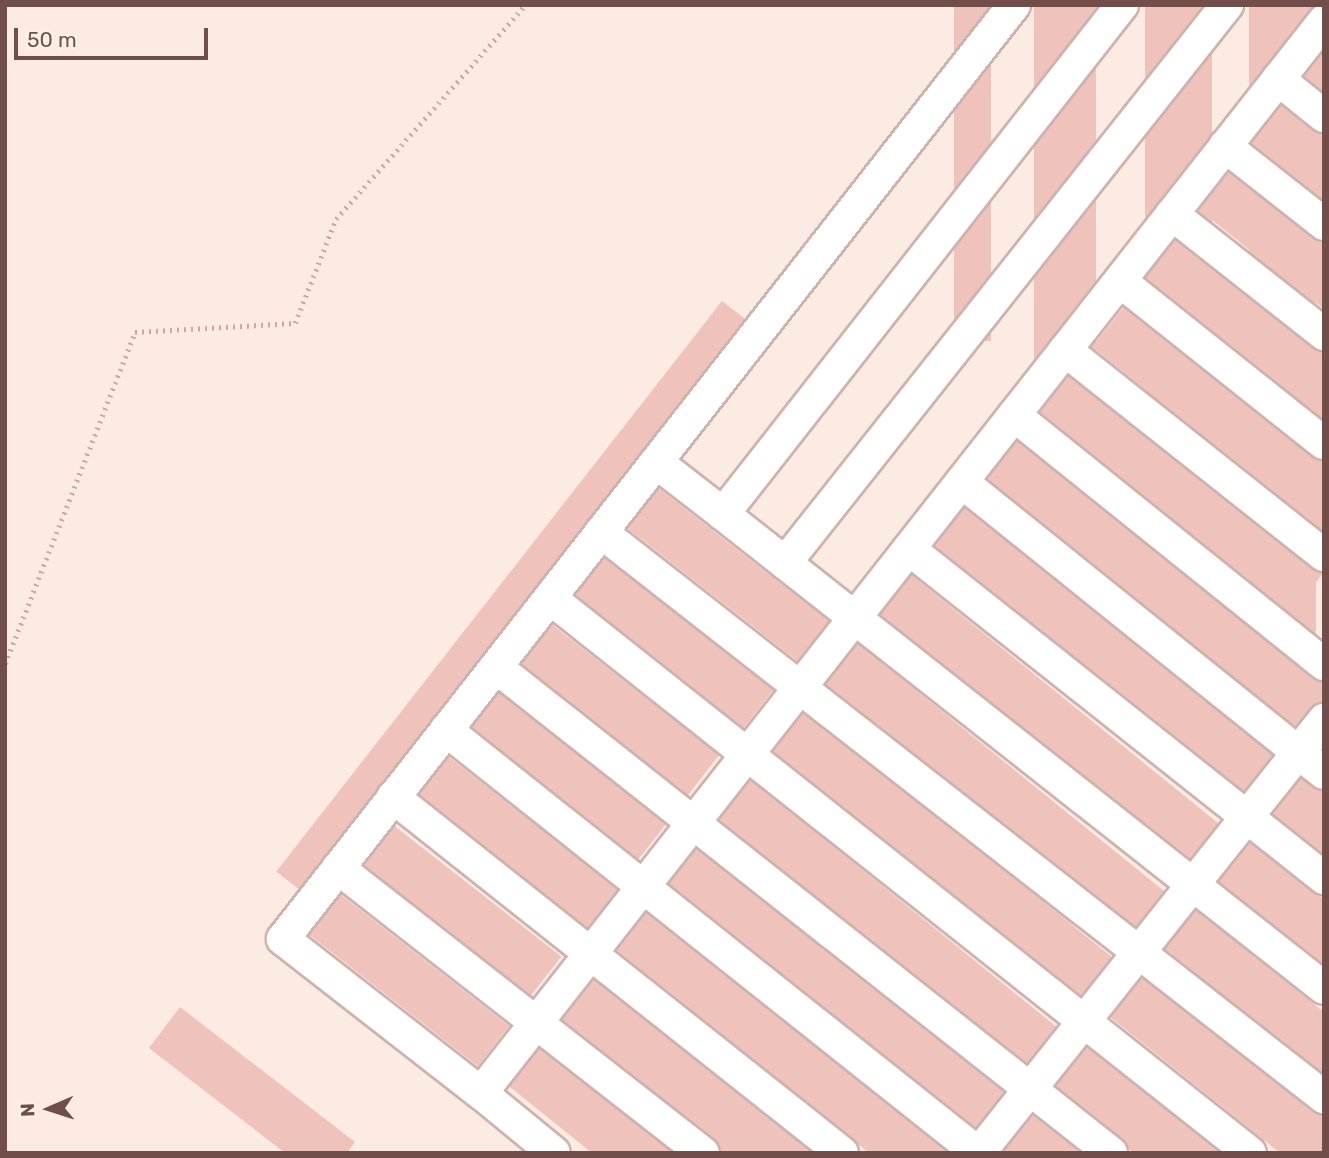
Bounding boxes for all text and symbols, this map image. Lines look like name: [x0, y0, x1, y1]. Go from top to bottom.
scale bar: [18, 14, 212, 58]
text: 50 m: [27, 27, 77, 52]
north arrow: [14, 1074, 84, 1144]
text: N: [16, 1103, 39, 1118]

